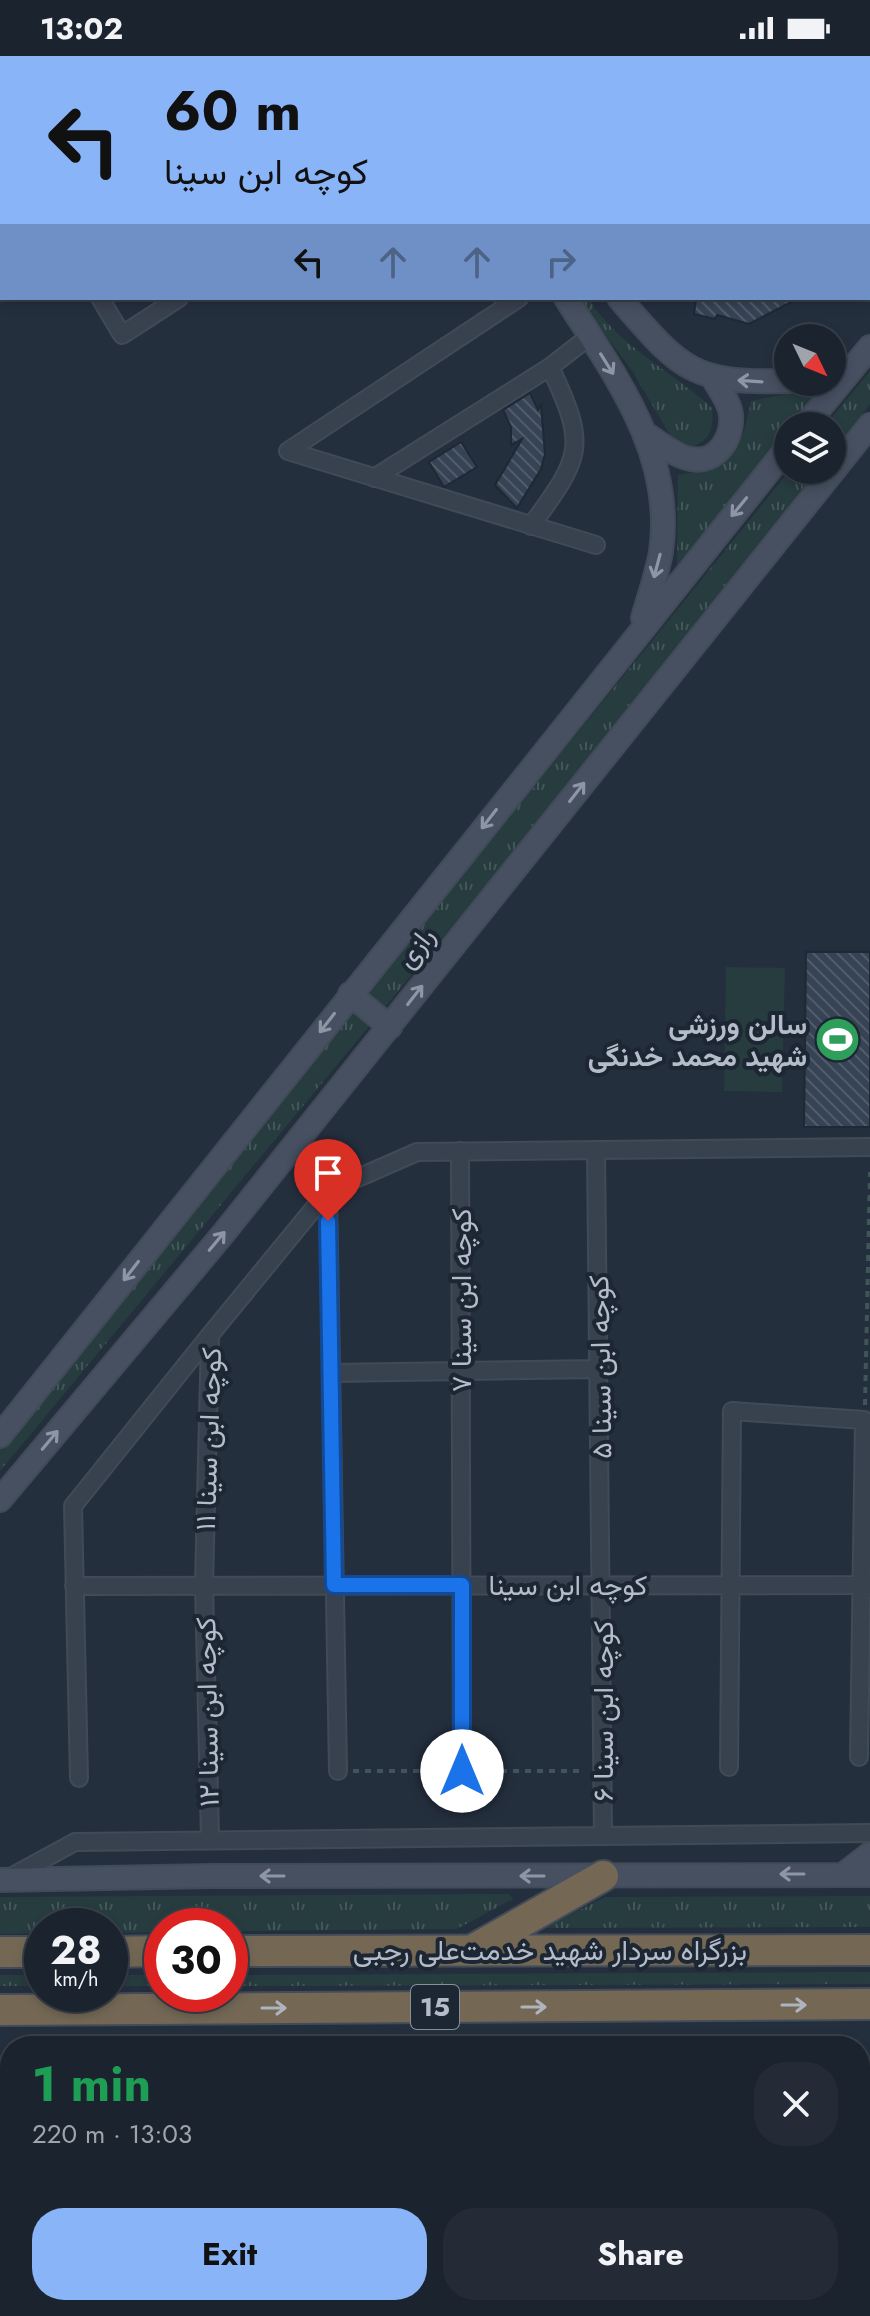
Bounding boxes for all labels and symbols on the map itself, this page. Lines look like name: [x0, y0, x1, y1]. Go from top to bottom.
north arrow: [774, 324, 846, 396]
one-way arrow: [600, 352, 616, 375]
one-way arrow: [737, 373, 764, 388]
one-way arrow: [730, 496, 748, 517]
one-way arrow: [649, 553, 664, 579]
one-way arrow: [569, 782, 586, 803]
one-way arrow: [480, 808, 497, 829]
street label: رازی: [386, 918, 445, 977]
one-way arrow: [407, 985, 424, 1006]
place label: سالن ورزشی شهید محمد خدنگی: [588, 1004, 807, 1077]
one-way arrow: [319, 1012, 336, 1033]
sports icon: سالن ورزشی شهید محمد خدنگی: [814, 1016, 862, 1064]
pin: [294, 1139, 362, 1221]
street label: کوچه ابن سینا ۷: [441, 1208, 482, 1392]
one-way arrow: [208, 1231, 226, 1252]
one-way arrow: [122, 1260, 140, 1281]
street label: کوچه ابن سینا ۵: [578, 1275, 623, 1459]
street label: کوچه ابن سینا ۱۱: [185, 1347, 232, 1531]
one-way arrow: [41, 1431, 59, 1451]
street label: کوچه ابن سینا: [489, 1565, 647, 1606]
street label: کوچه ابن سینا ۱۲: [185, 1617, 230, 1807]
street label: کوچه ابن سینا ۶: [583, 1621, 624, 1801]
position arrow: [420, 1729, 504, 1813]
one-way arrow: [779, 1866, 806, 1882]
one-way arrow: [259, 1868, 286, 1884]
one-way arrow: [519, 1868, 546, 1884]
speed limit sign: 30: [144, 1908, 248, 2012]
street label: بزرگراه سردار شهید خدمت‌علی رجبی: [353, 1930, 747, 1971]
road number: 15: [411, 1985, 459, 2029]
one-way arrow: [780, 1997, 807, 2013]
one-way arrow: [520, 1999, 547, 2015]
one-way arrow: [260, 2000, 287, 2016]

